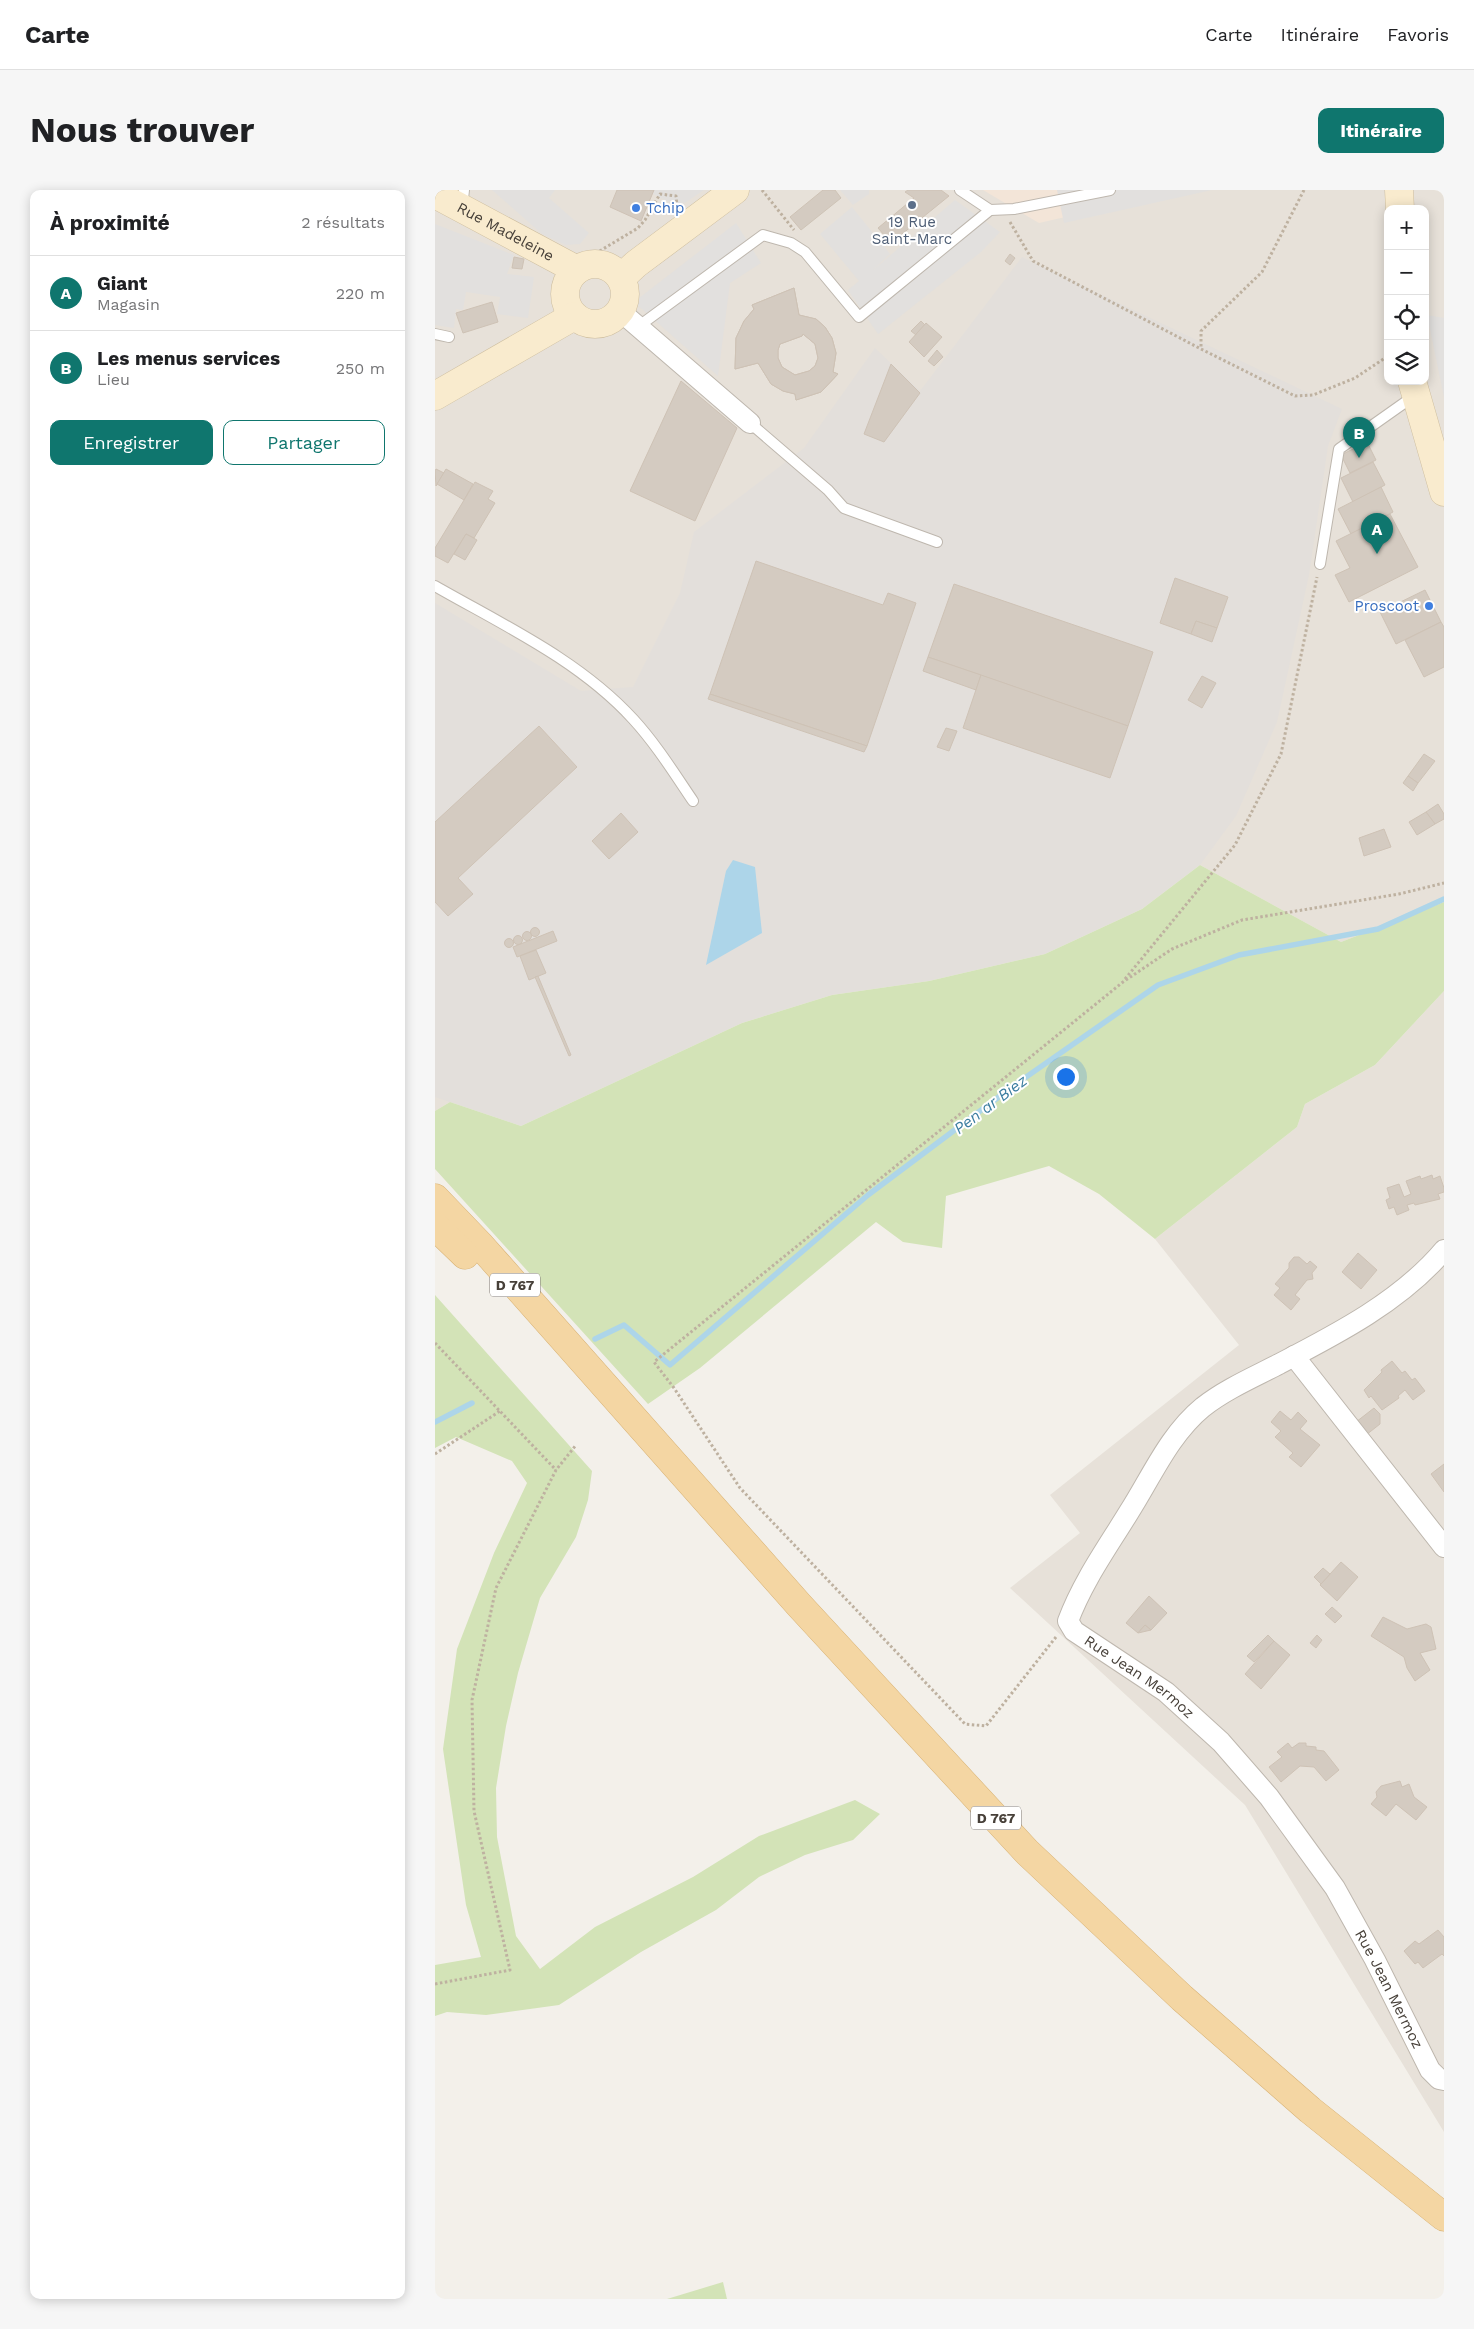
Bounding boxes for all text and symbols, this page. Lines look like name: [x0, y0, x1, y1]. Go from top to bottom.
text: Carte: [25, 21, 90, 49]
text: Carte: [1205, 24, 1253, 45]
text: Itinéraire: [1281, 24, 1359, 45]
text: Favoris: [1387, 24, 1449, 45]
button: Itinéraire: [1318, 108, 1444, 153]
text: Nous trouver: [30, 109, 254, 151]
street label: Rue Madeleine: [454, 198, 557, 265]
place label: Tchip: [646, 199, 685, 217]
marker: 19 Rue Saint-Marc: [906, 199, 918, 211]
marker: Tchip: [630, 202, 642, 214]
map controls: [1384, 205, 1429, 385]
button: +: [1384, 205, 1429, 250]
text: À proximité: [50, 210, 170, 235]
text: 2 résultats: [301, 213, 385, 232]
place label: 19 Rue Saint-Marc: [872, 213, 952, 248]
button: −: [1384, 250, 1429, 295]
text: Giant: [97, 272, 147, 295]
text: A: [61, 284, 71, 303]
text: 220 m: [336, 284, 385, 303]
text: Magasin: [97, 295, 160, 314]
button: locate: [1384, 295, 1429, 340]
button: layers: [1384, 340, 1429, 385]
text: Les menus services: [97, 347, 280, 370]
text: B: [61, 359, 71, 378]
text: 250 m: [336, 359, 385, 378]
text: Lieu: [97, 370, 130, 389]
pin: B: [1343, 417, 1375, 458]
button: Enregistrer: [50, 420, 213, 465]
button: Partager: [223, 420, 385, 465]
pin: A: [1361, 513, 1393, 554]
place label: Proscoot: [1355, 597, 1420, 615]
marker: Proscoot: [1423, 600, 1435, 612]
your location: [1053, 1064, 1079, 1090]
water label: Pen ar Biez: [950, 1070, 1031, 1138]
road number: D 767: [490, 1274, 540, 1296]
street label: Rue Jean Mermoz: [1081, 1631, 1198, 1722]
road number: D 767: [971, 1806, 1021, 1830]
street label: Rue Jean Mermoz: [1351, 1927, 1427, 2052]

